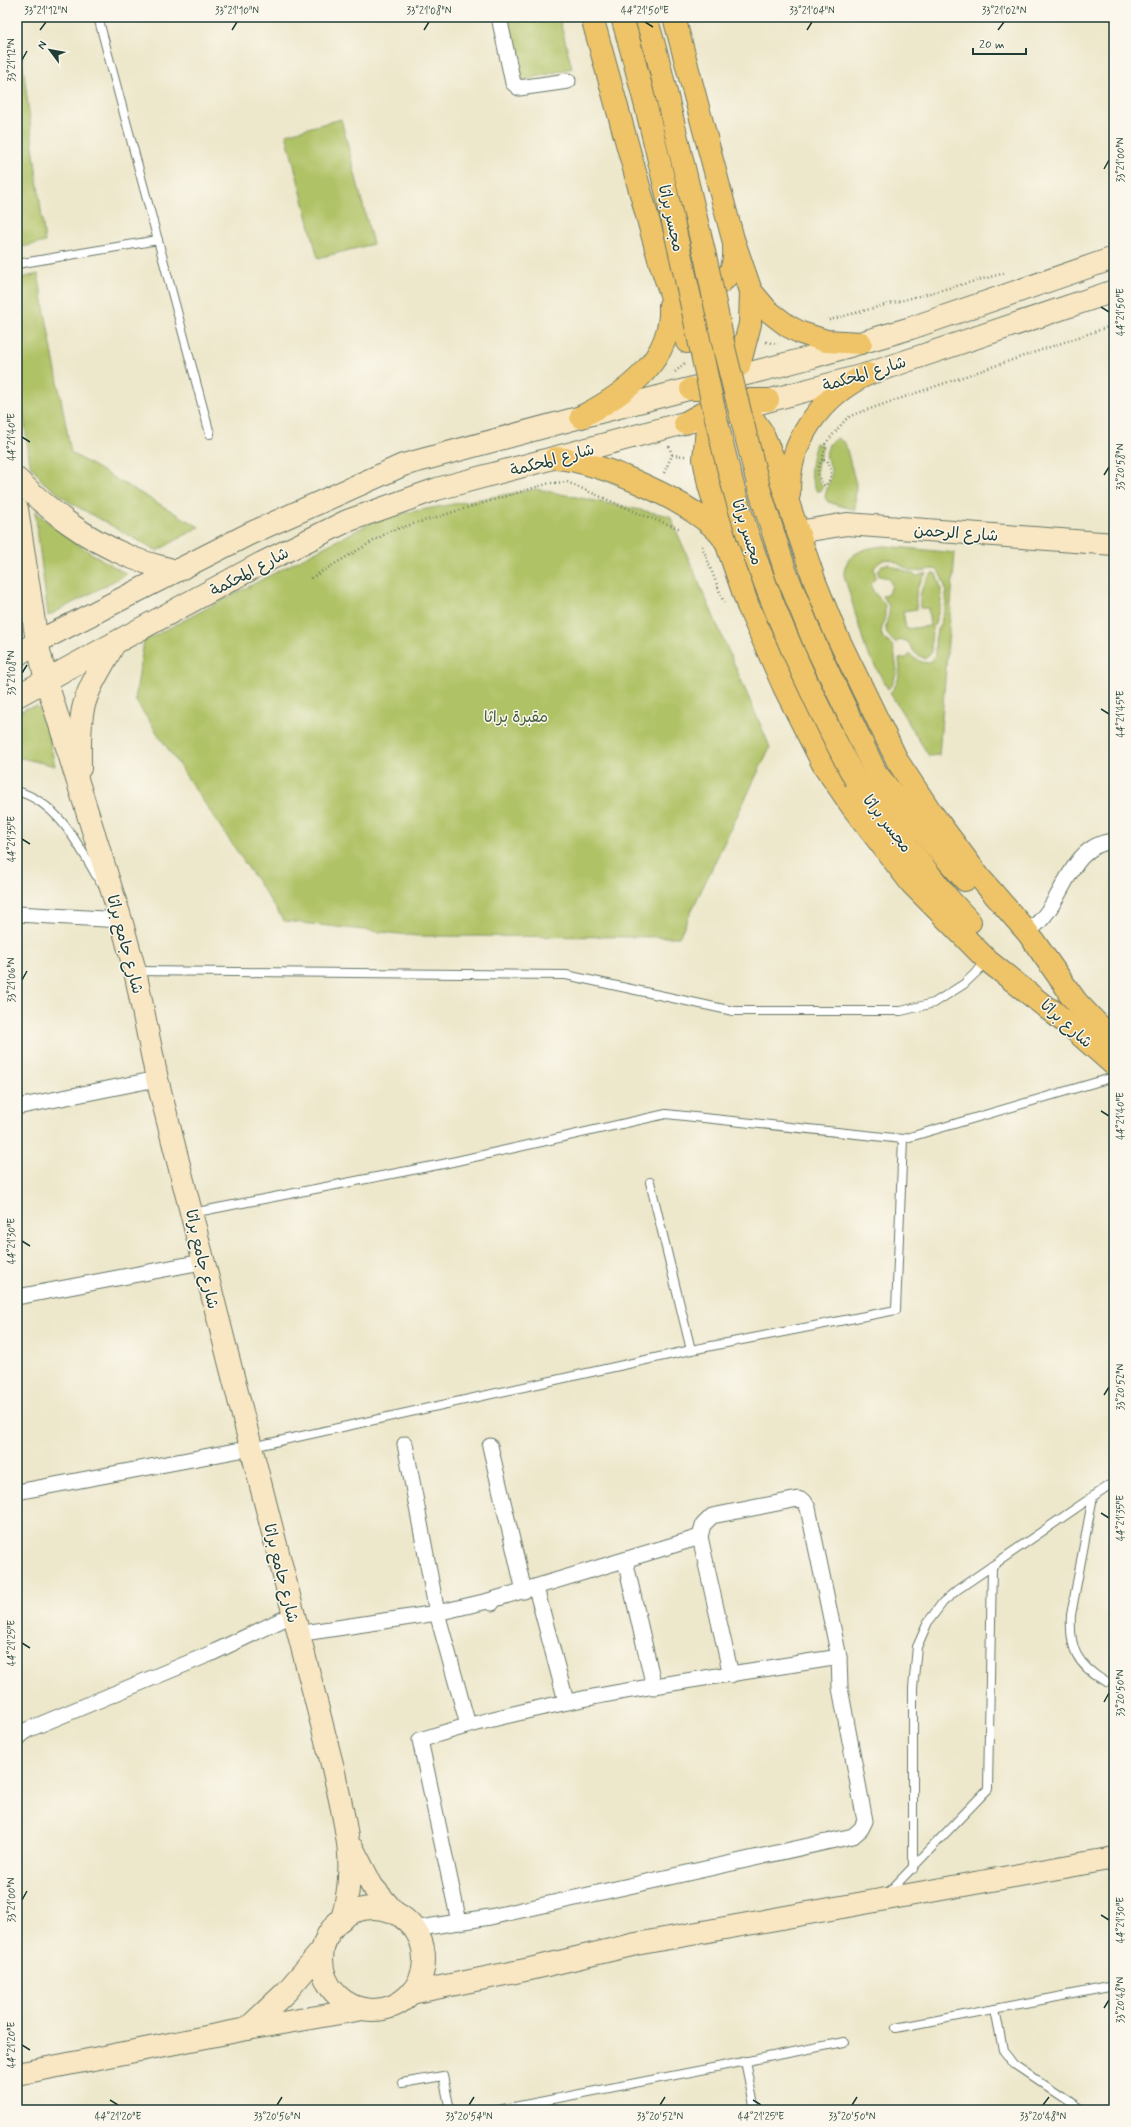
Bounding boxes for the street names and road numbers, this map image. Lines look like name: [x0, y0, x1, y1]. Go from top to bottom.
street label: مجسر براثا: [653, 183, 688, 254]
street label: شارع المحكمة: [820, 352, 909, 397]
street label: شارع المحكمة: [508, 439, 597, 482]
street label: مجسر براثا: [726, 497, 767, 568]
street label: شارع الرحمن: [913, 520, 999, 547]
street label: شارع المحكمة: [207, 543, 293, 602]
street label: مجسر براثا: [858, 791, 916, 857]
street label: شارع جامع براثا: [101, 893, 148, 996]
street label: شارع براثا: [1035, 995, 1097, 1053]
street label: شارع جامع براثا: [180, 1207, 223, 1311]
street label: شارع جامع براثا: [258, 1522, 303, 1625]

